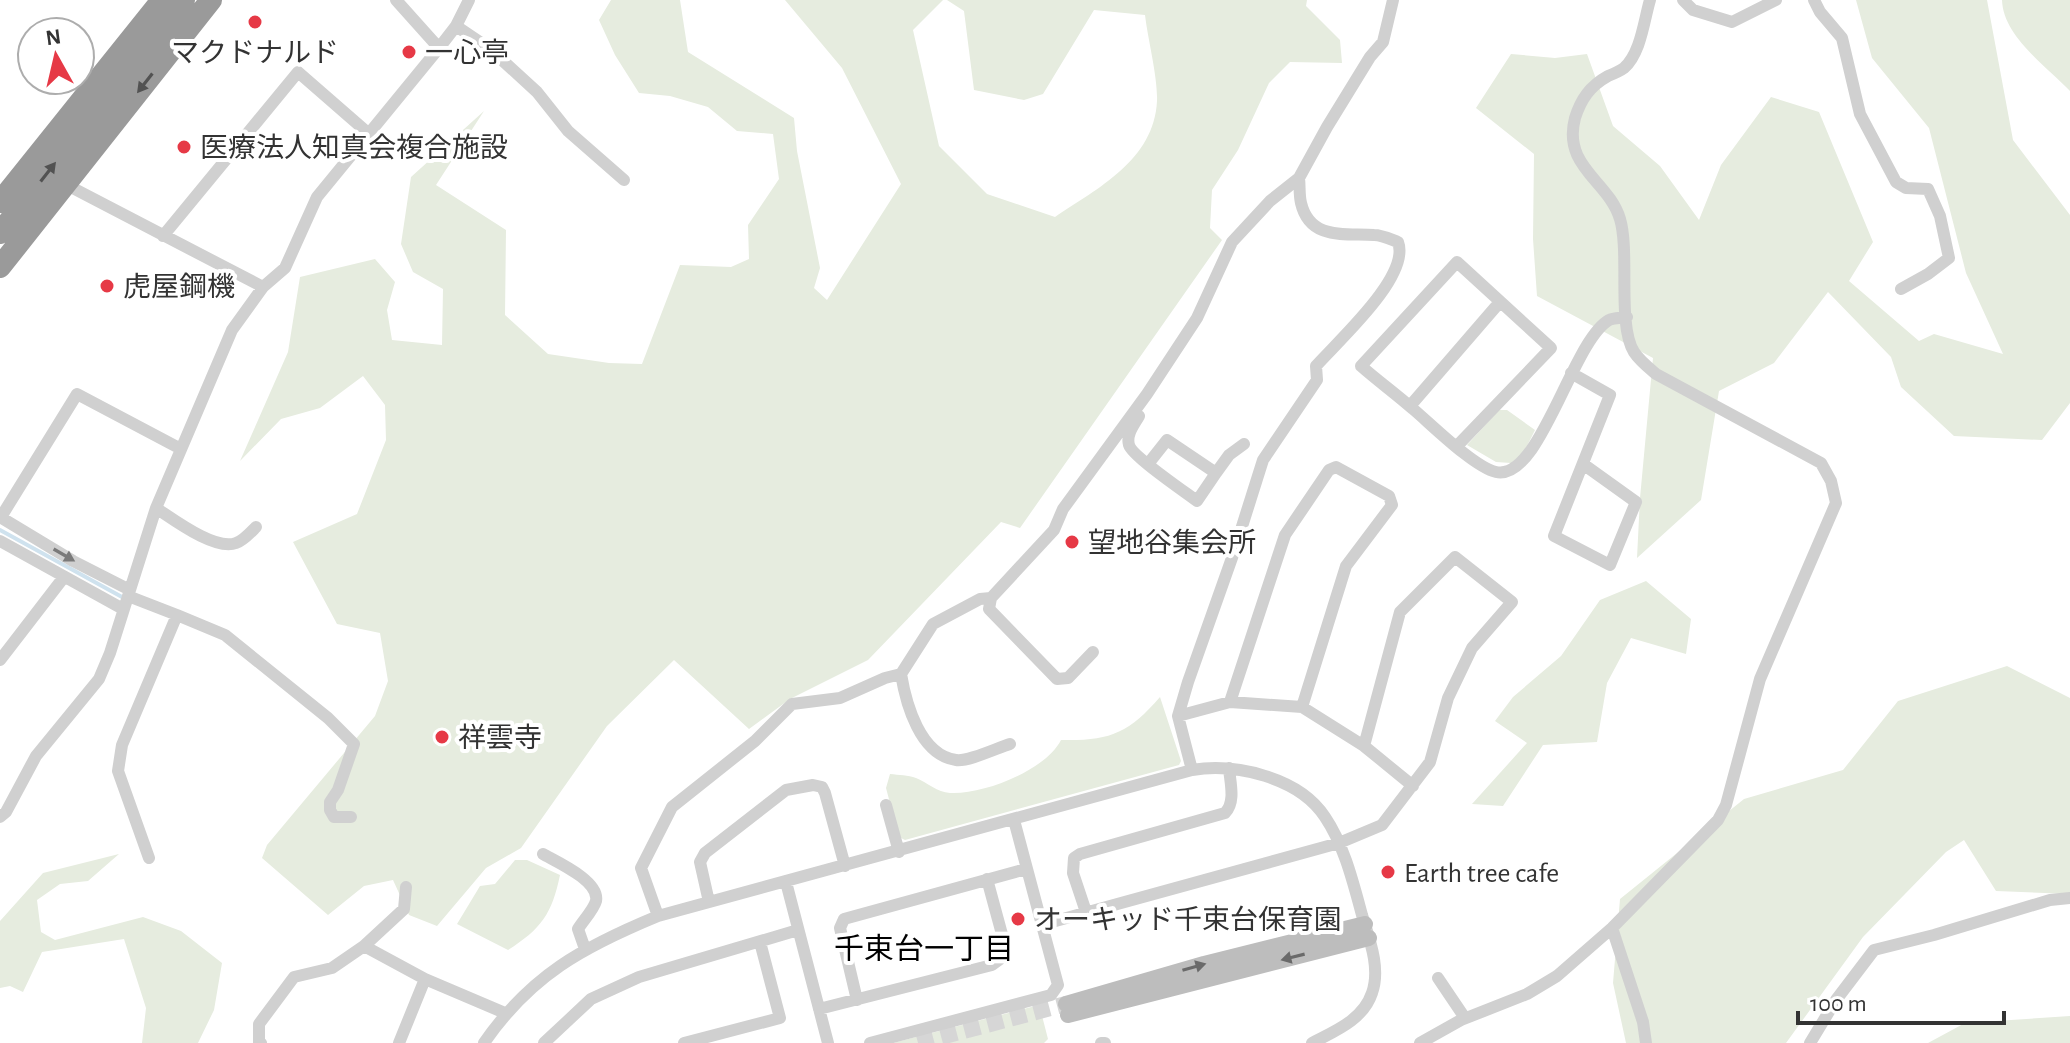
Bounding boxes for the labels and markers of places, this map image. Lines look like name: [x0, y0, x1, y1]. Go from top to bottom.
marker: マクドナルド: [246, 13, 264, 31]
place label: 一心亭: [425, 38, 509, 68]
place label: マクドナルド: [171, 39, 339, 68]
marker: 一心亭: [400, 43, 418, 61]
place label: 医療法人知真会複合施設: [200, 133, 508, 163]
marker: 医療法人知真会複合施設: [175, 138, 193, 156]
place label: 虎屋鋼機: [123, 272, 235, 302]
marker: 虎屋鋼機: [98, 277, 116, 295]
place label: 望地谷集会所: [1088, 528, 1256, 558]
marker: 望地谷集会所: [1063, 533, 1081, 551]
place label: 祥雲寺: [458, 723, 542, 753]
marker: 祥雲寺: [433, 728, 451, 746]
place label: Earth tree cafe: [1404, 860, 1559, 888]
marker: Earth tree cafe: [1379, 863, 1397, 881]
place label: オーキッド千束台保育園: [1034, 905, 1342, 935]
marker: オーキッド千束台保育園: [1009, 910, 1027, 928]

